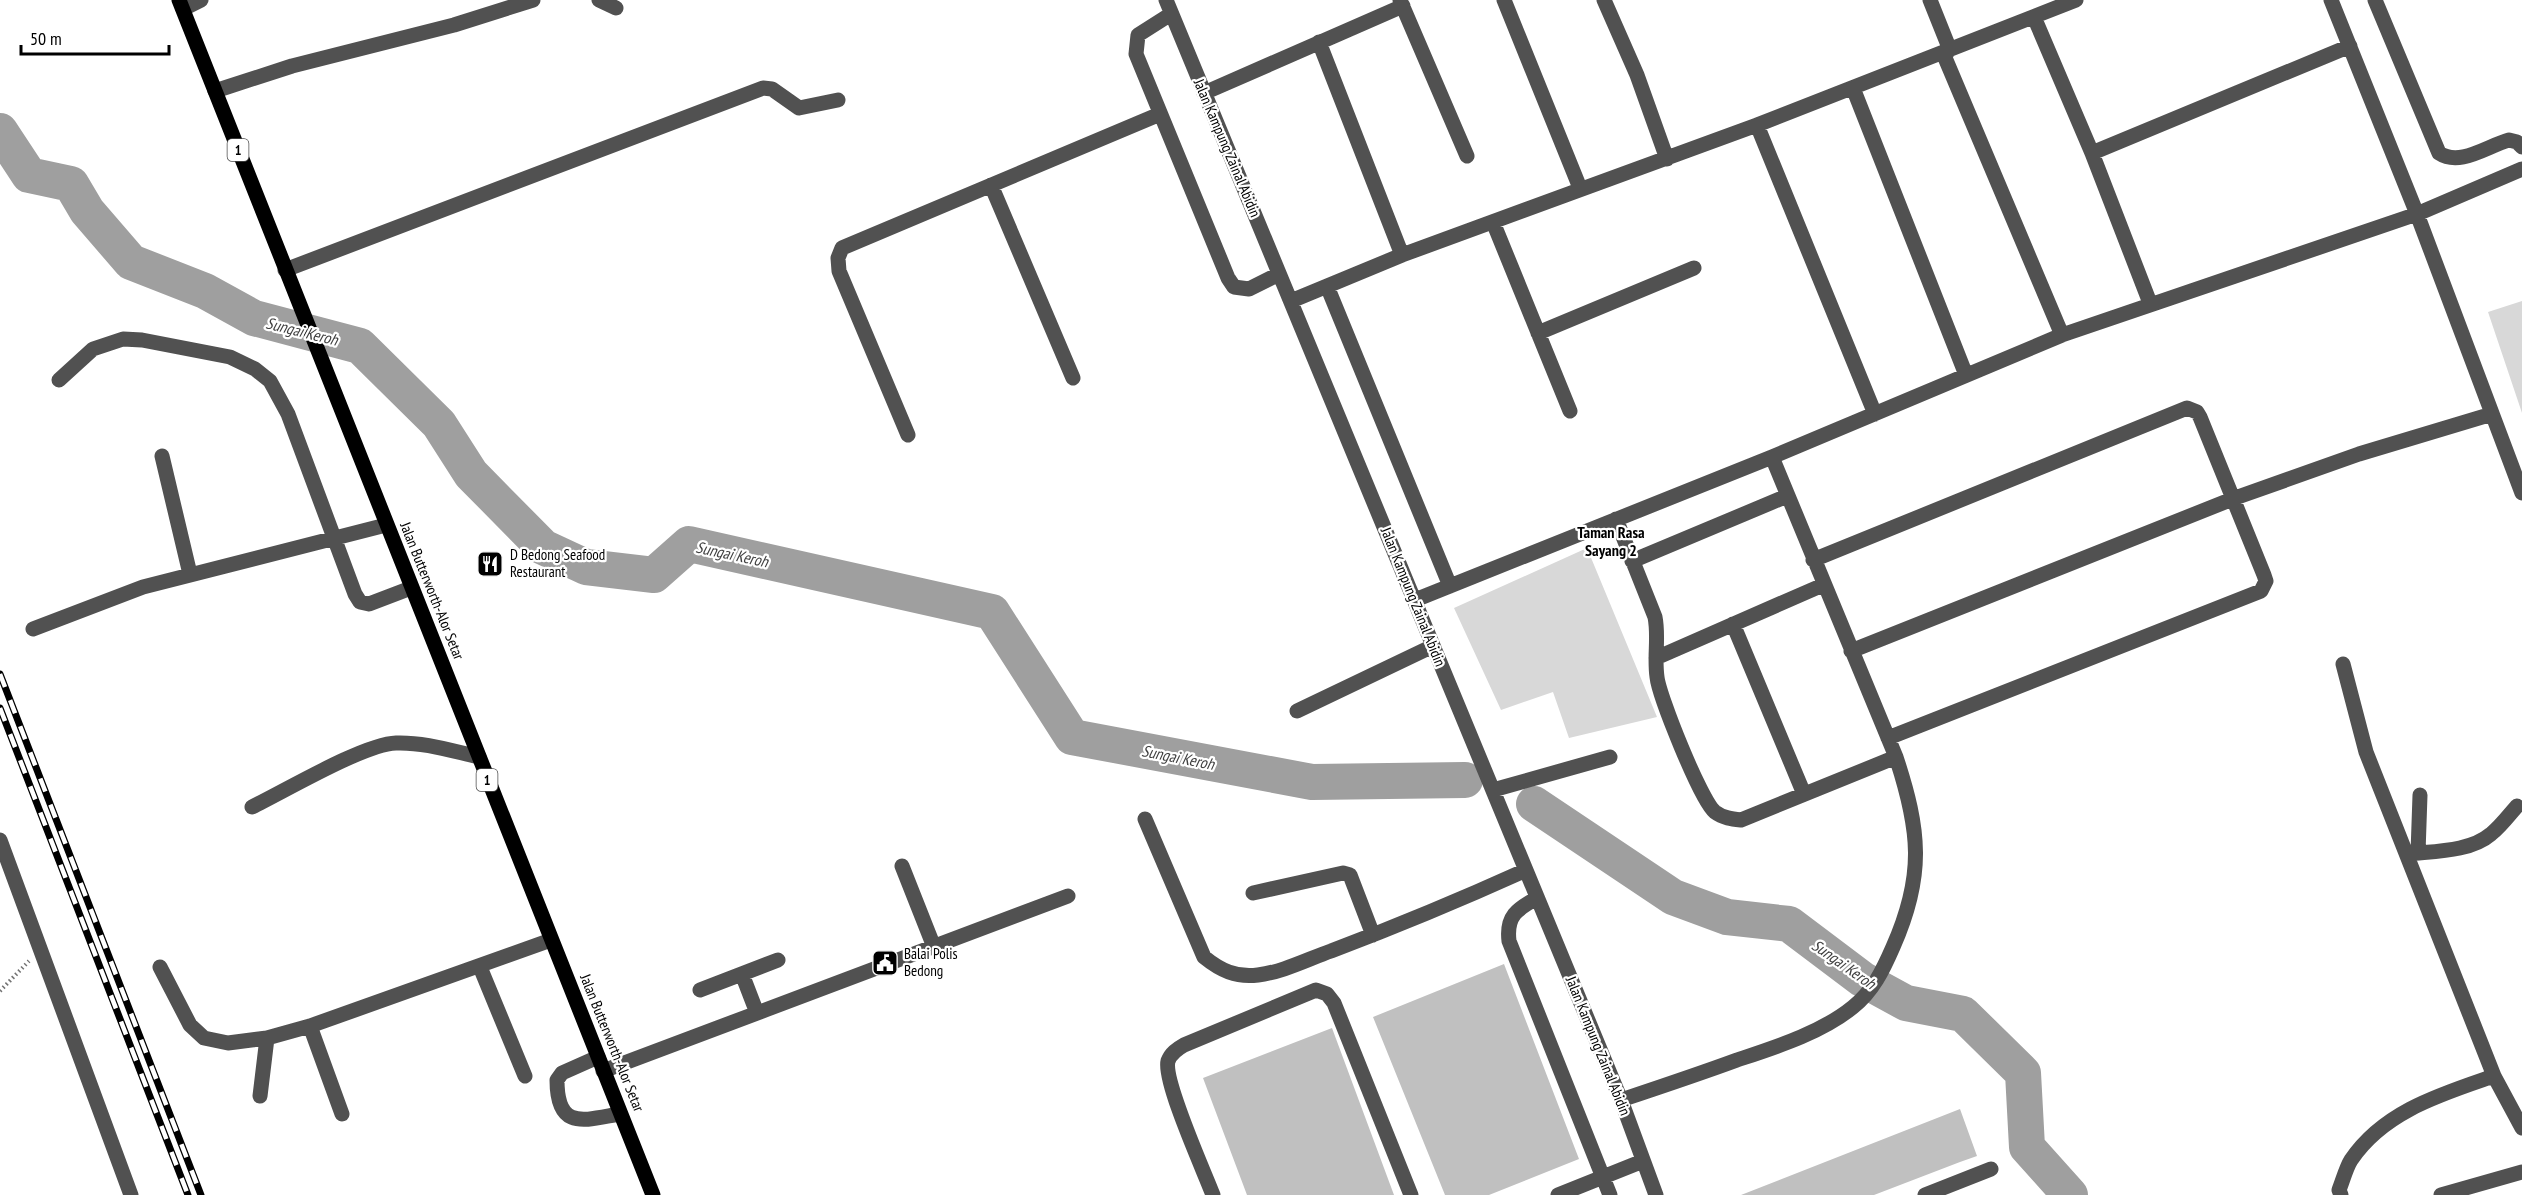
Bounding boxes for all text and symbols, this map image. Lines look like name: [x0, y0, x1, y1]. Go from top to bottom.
scale bar: [21, 18, 170, 56]
text: 50 m: [30, 27, 62, 50]
street label: Jalan Kampung Zainal Abidin: [1189, 75, 1265, 220]
road number: 1: [228, 139, 248, 161]
water label: Sungai Keroh: [264, 312, 341, 350]
street label: Jalan Butterworth-Alor Setar: [396, 518, 469, 663]
district label: Taman Rasa Sayang 2: [1577, 522, 1645, 560]
street label: Jalan Kampung Zainal Abidin: [1376, 524, 1450, 669]
water label: Sungai Keroh: [694, 537, 771, 572]
place label: D Bedong Seafood Restaurant: [510, 545, 605, 581]
restaurant icon: D Bedong Seafood Restaurant: [475, 549, 505, 579]
water label: Sungai Keroh: [1140, 740, 1217, 774]
road number: 1: [476, 769, 498, 791]
water label: Sungai Keroh: [1808, 935, 1881, 994]
place label: Balai Polis Bedong: [904, 944, 958, 980]
public building icon: Balai Polis Bedong: [870, 948, 900, 978]
street label: Jalan Butterworth-Alor Setar: [576, 970, 649, 1115]
street label: Jalan Kampung Zainal Abidin: [1561, 973, 1635, 1118]

